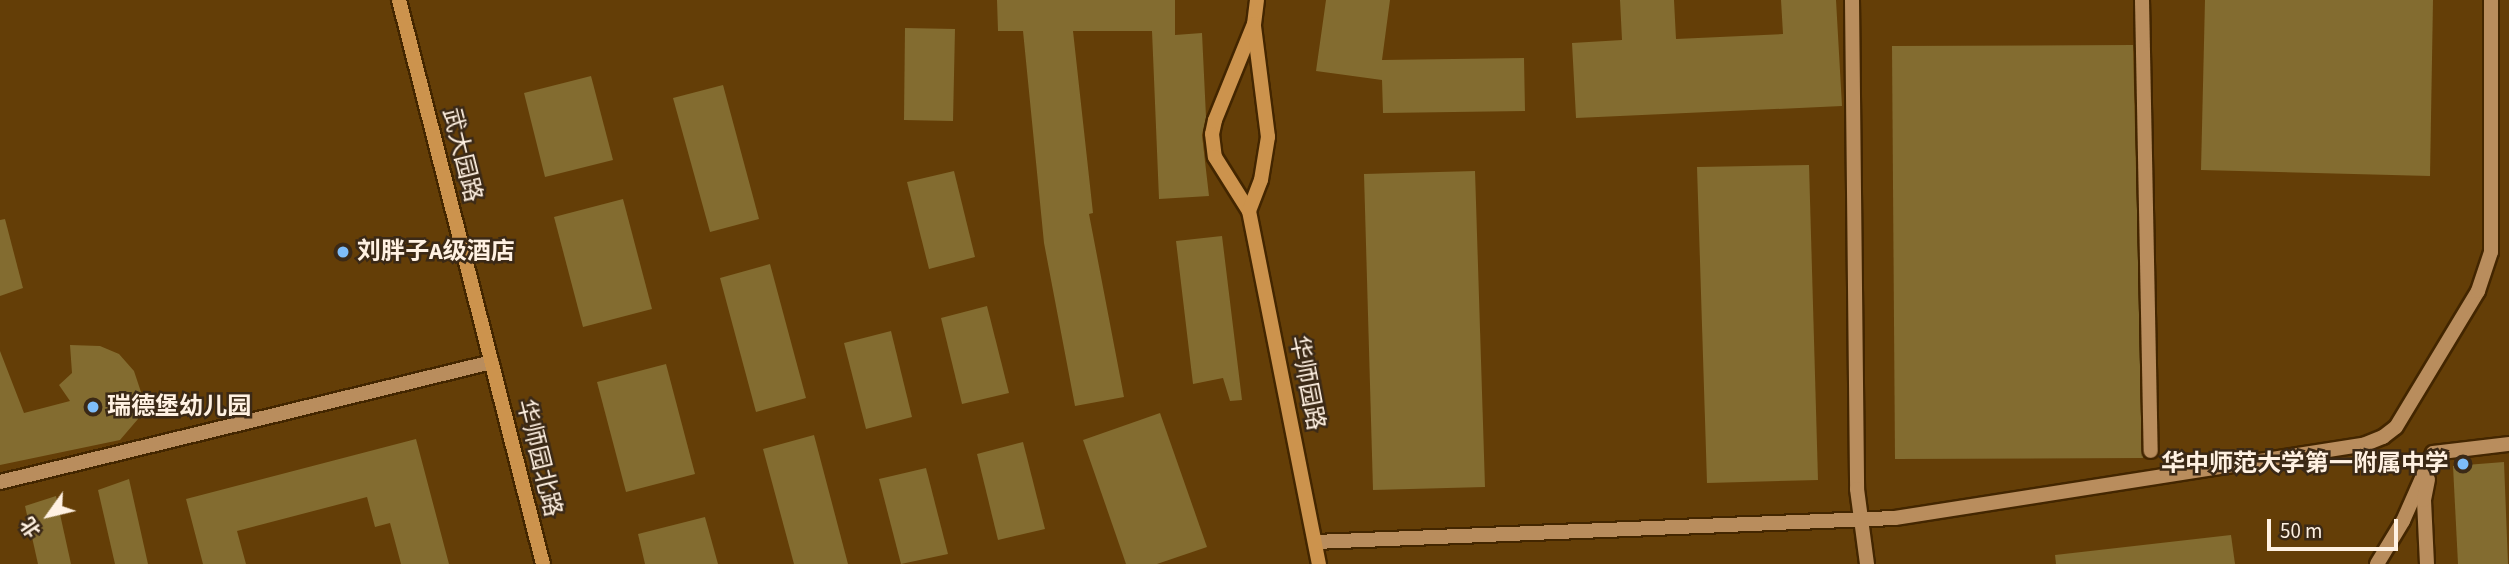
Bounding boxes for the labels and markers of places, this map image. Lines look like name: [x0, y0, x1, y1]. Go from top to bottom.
place label: 刘胖子A级酒店: [357, 238, 515, 266]
marker: 刘胖子A级酒店: [335, 244, 351, 260]
place label: 瑞德堡幼儿园: [107, 393, 251, 421]
marker: 瑞德堡幼儿园: [85, 399, 101, 415]
place label: 华中师范大学第一附属中学: [2161, 450, 2449, 478]
marker: 华中师范大学第一附属中学: [2455, 456, 2471, 472]

